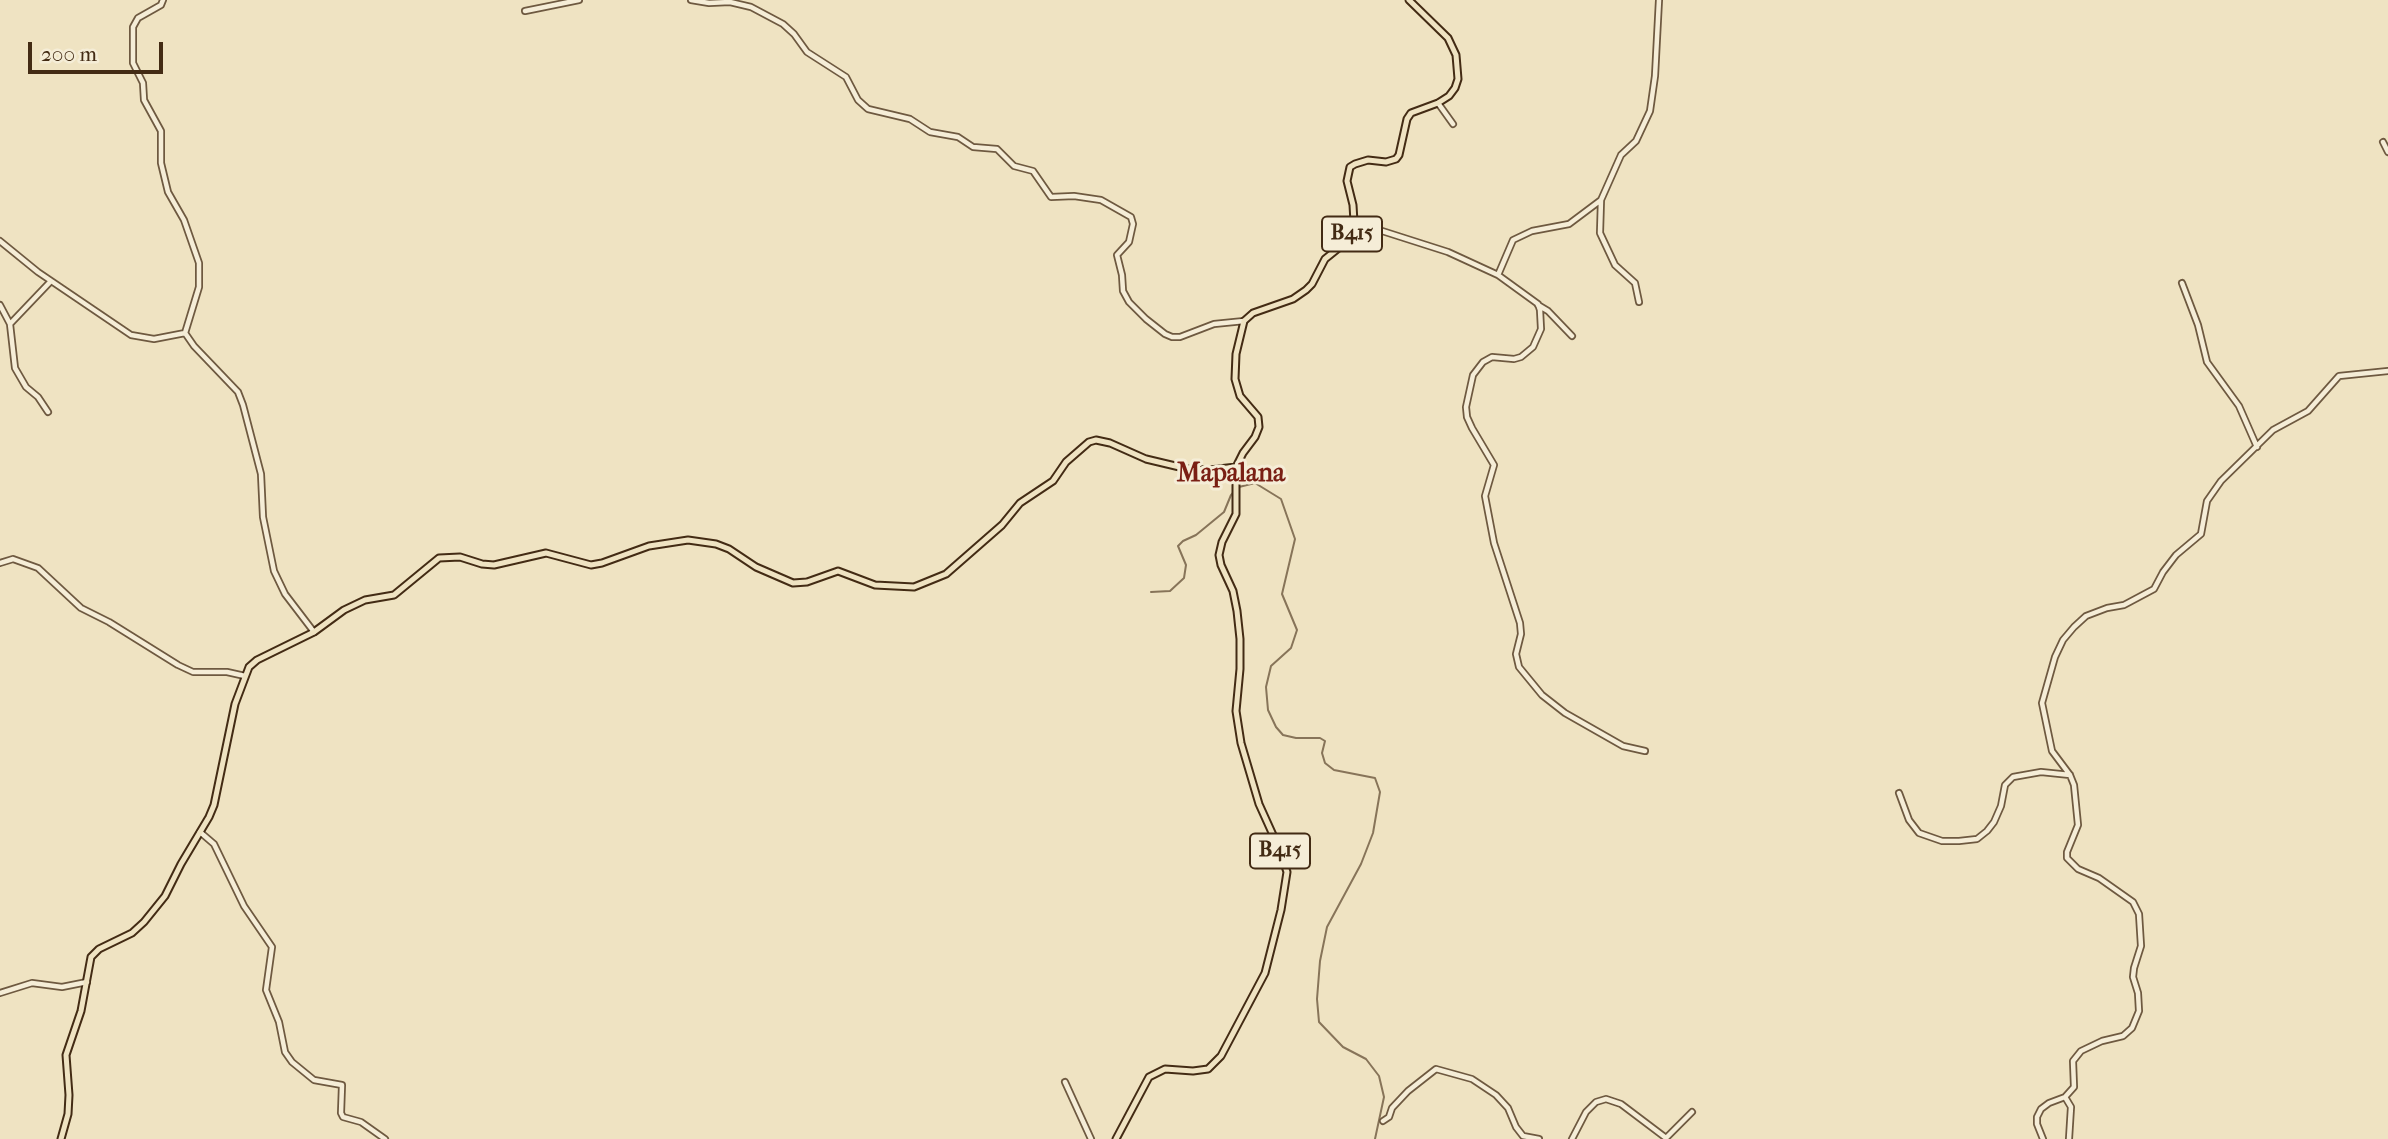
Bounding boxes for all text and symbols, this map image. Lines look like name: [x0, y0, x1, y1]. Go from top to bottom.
scale bar: [32, 28, 166, 72]
text: 200 m: [41, 42, 97, 66]
road number: B415: [1322, 216, 1382, 252]
district label: Mapalana: [1177, 459, 1285, 491]
road number: B415: [1250, 834, 1310, 868]

